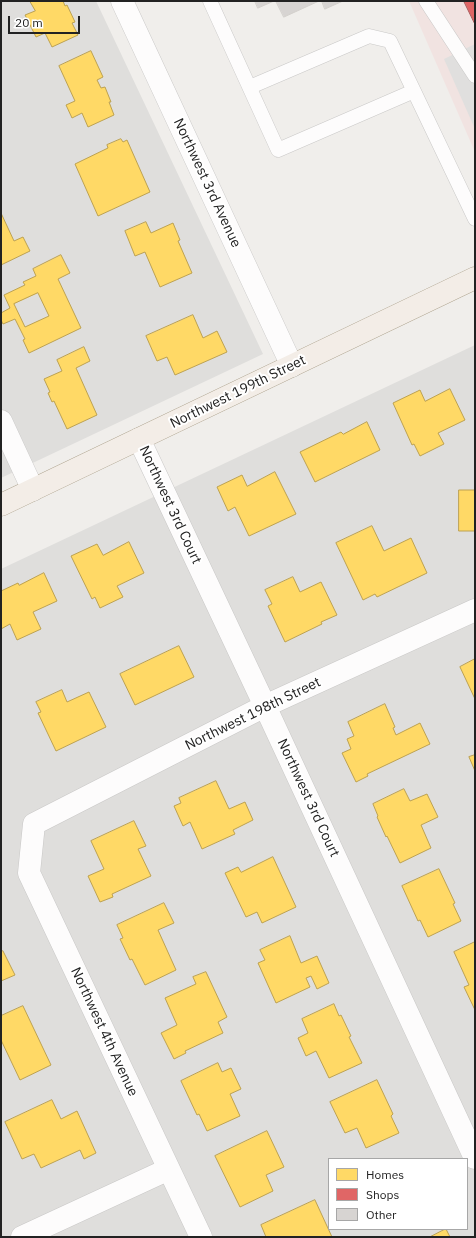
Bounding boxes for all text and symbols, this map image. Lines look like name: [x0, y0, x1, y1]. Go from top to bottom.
scale bar: [10, 8, 82, 34]
text: 20 m: [15, 15, 43, 30]
street label: Northwest 3rd Avenue: [170, 116, 244, 250]
street label: Northwest 199th Street: [167, 352, 309, 432]
street label: Northwest 3rd Court: [135, 443, 205, 567]
street label: Northwest 198th Street: [182, 674, 324, 754]
street label: Northwest 3rd Court: [273, 736, 343, 860]
street label: Northwest 4th Avenue: [67, 965, 141, 1099]
legend: [328, 1158, 468, 1230]
text: Homes: [366, 1167, 404, 1182]
text: Shops: [366, 1187, 399, 1202]
text: Other: [366, 1207, 397, 1222]

